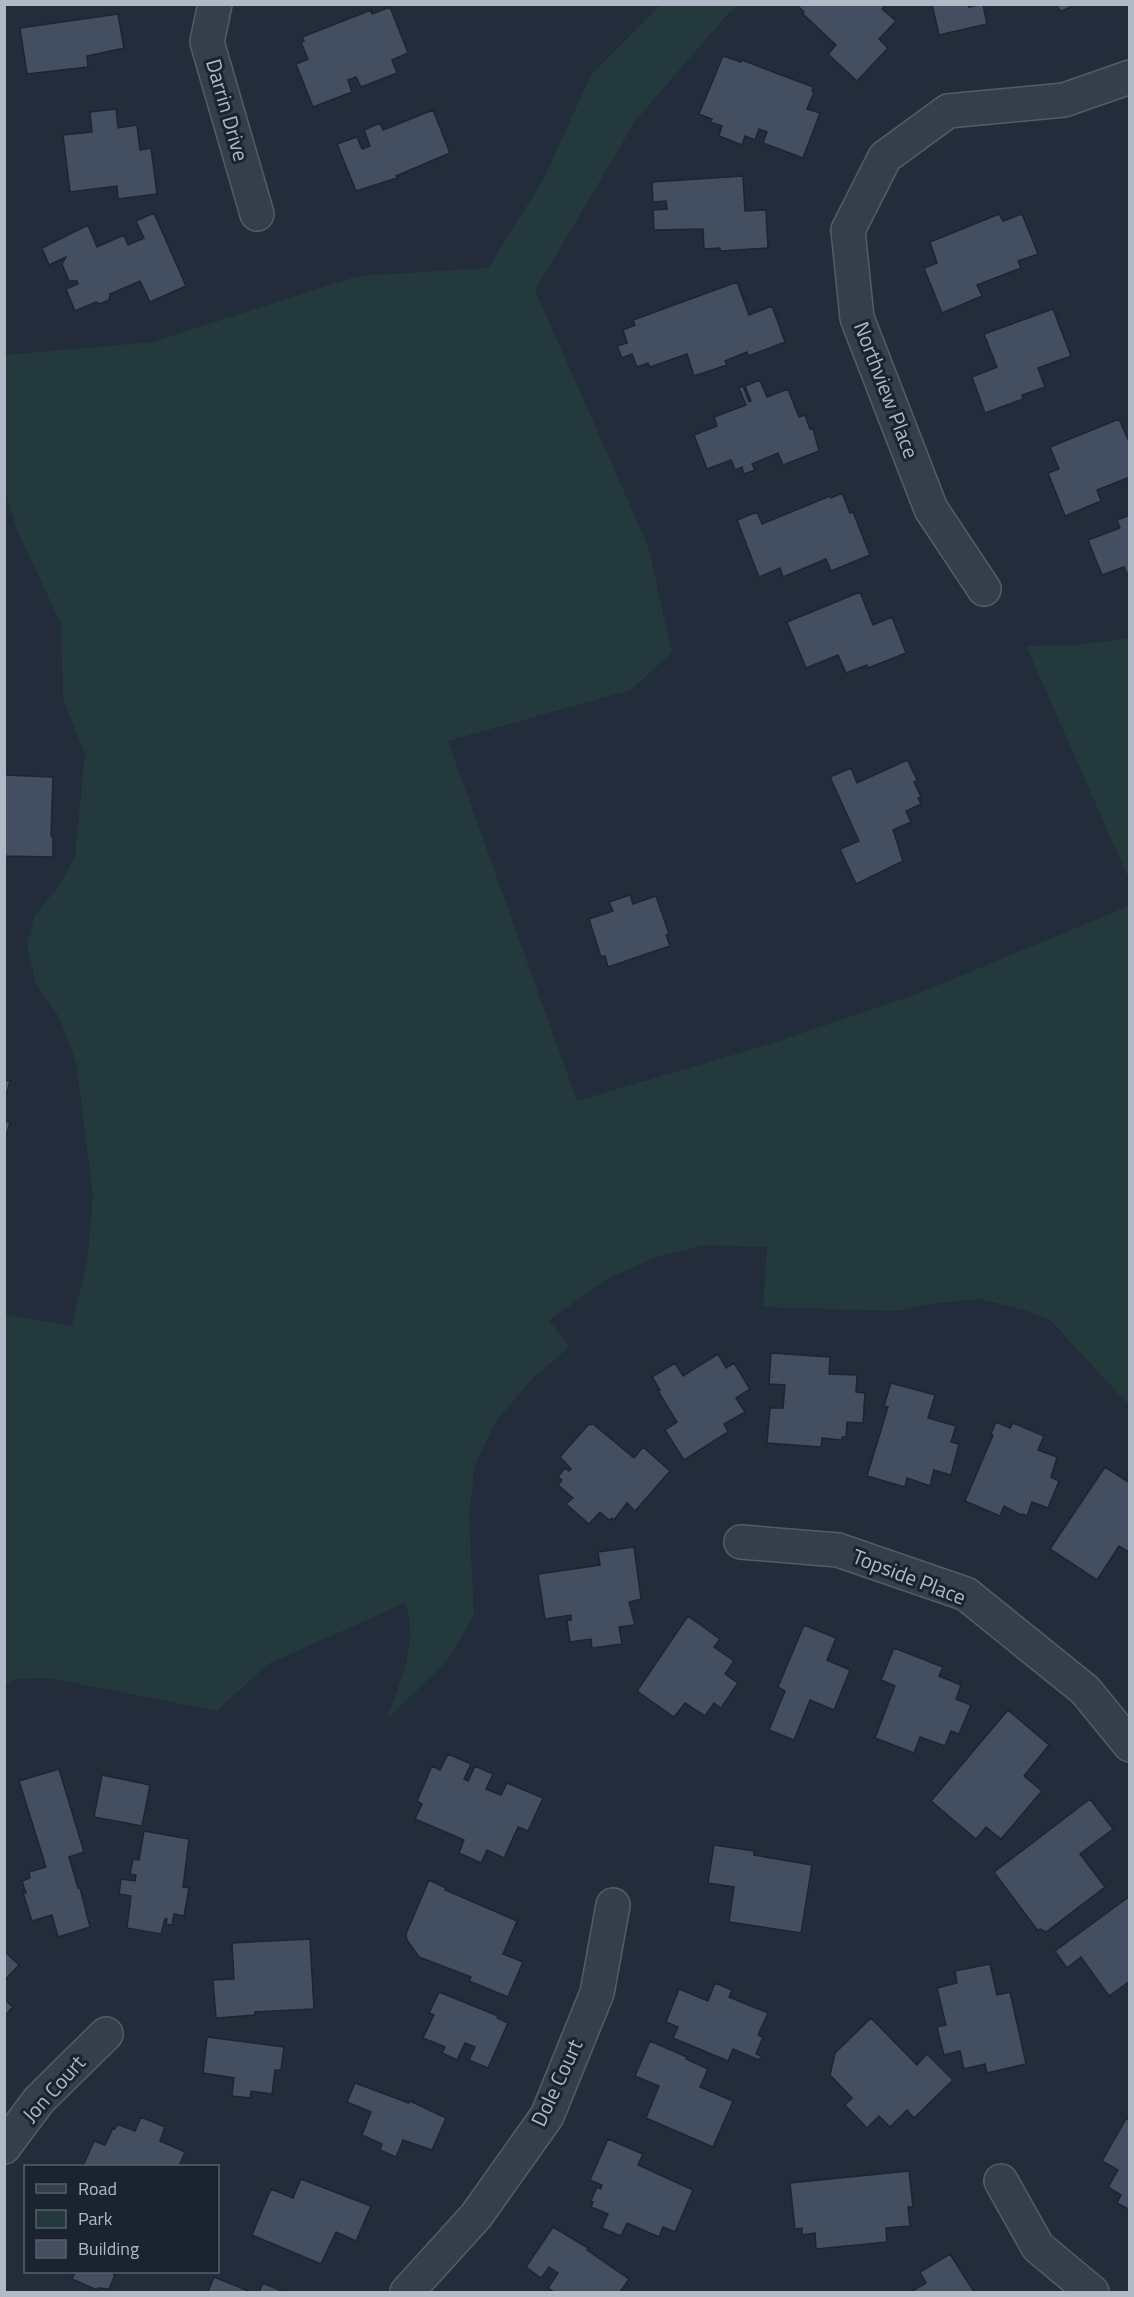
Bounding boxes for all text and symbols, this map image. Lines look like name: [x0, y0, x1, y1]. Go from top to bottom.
street label: Darrin Drive: [198, 55, 258, 165]
street label: Northview Place: [846, 317, 928, 463]
street label: Topside Place: [848, 1540, 971, 1612]
street label: Dole Court: [522, 2033, 590, 2131]
street label: Jon Court: [14, 2047, 93, 2129]
legend: [24, 2165, 219, 2273]
text: Road: [78, 2175, 117, 2202]
text: Park: [78, 2205, 113, 2232]
text: Building: [78, 2235, 139, 2262]

